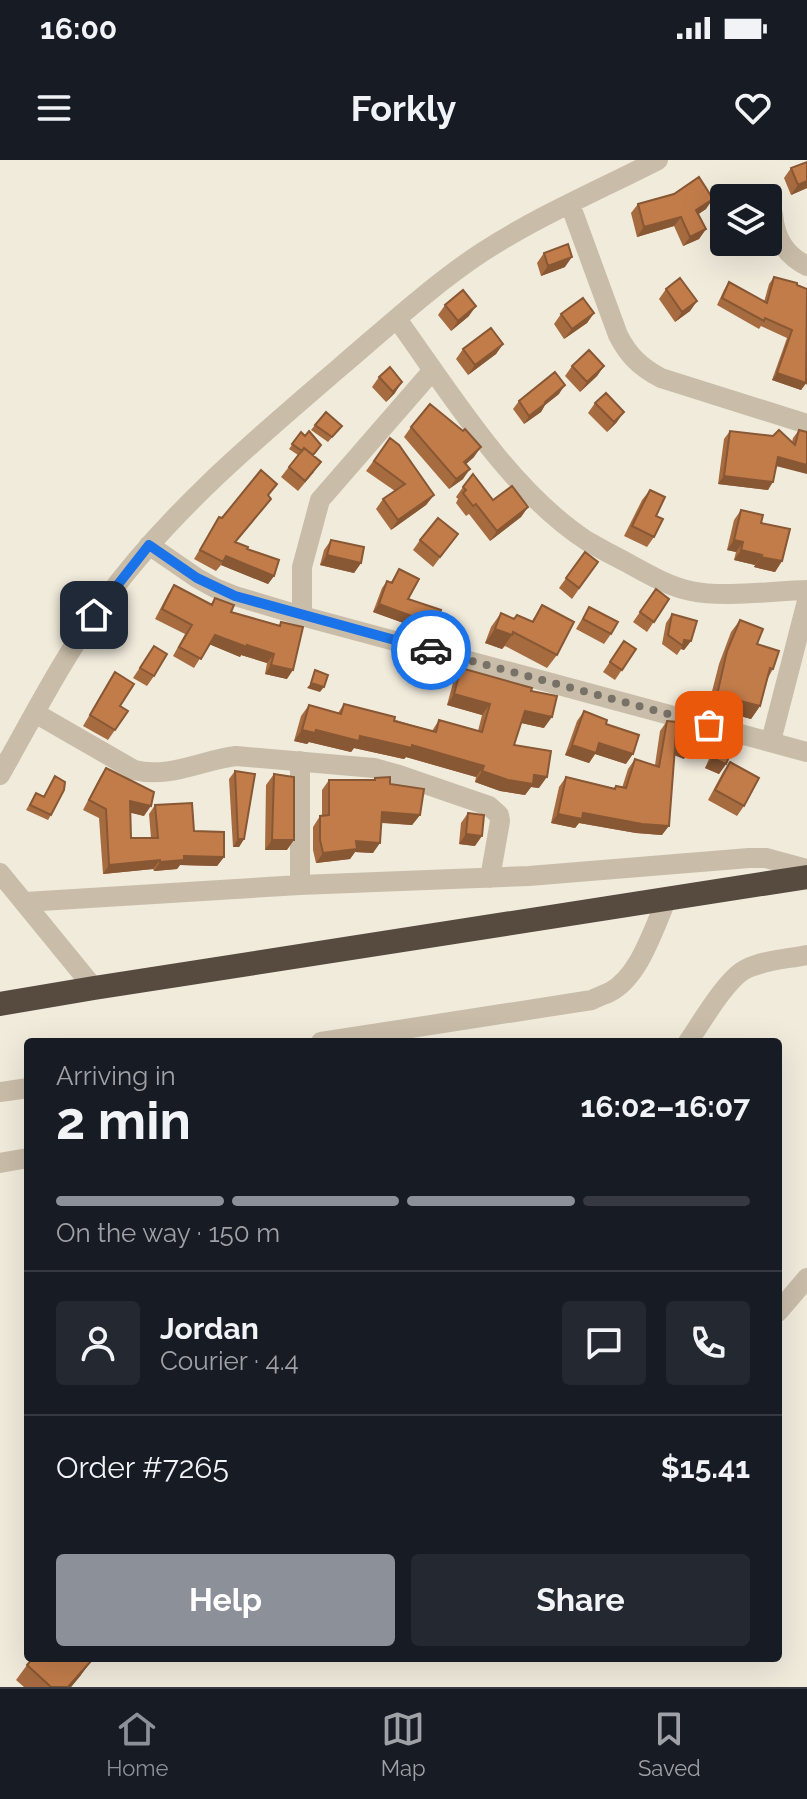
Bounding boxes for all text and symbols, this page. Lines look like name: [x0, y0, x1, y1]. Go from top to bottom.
text: 16:00: [40, 11, 117, 46]
icon: menu: [32, 86, 76, 130]
icon: heart: [731, 86, 775, 130]
text: Forkly: [351, 87, 456, 129]
map controls: [710, 184, 782, 256]
button: layers: [710, 184, 782, 256]
pin: [60, 581, 128, 649]
icon: home: [72, 593, 116, 637]
courier: [391, 610, 471, 690]
icon: car: [409, 628, 453, 672]
pin: [675, 691, 743, 759]
icon: bag: [687, 703, 731, 747]
text: Arriving in: [56, 1061, 176, 1091]
text: 16:02–16:07: [580, 1089, 750, 1124]
text: 2 min: [56, 1090, 191, 1151]
text: On the way · 150 m: [56, 1218, 280, 1248]
button: person: [56, 1301, 140, 1385]
button: chat: [562, 1301, 646, 1385]
button: phone: [666, 1301, 750, 1385]
text: Jordan: [160, 1311, 259, 1346]
text: Courier · 4.4: [160, 1346, 299, 1376]
text: Order #7265: [56, 1450, 229, 1485]
text: $15.41: [661, 1450, 750, 1485]
button: Help: [56, 1554, 395, 1646]
button: Share: [411, 1554, 750, 1646]
tab: Home: [106, 1707, 168, 1781]
tab: Map: [381, 1707, 426, 1781]
tab: Saved: [638, 1707, 701, 1781]

